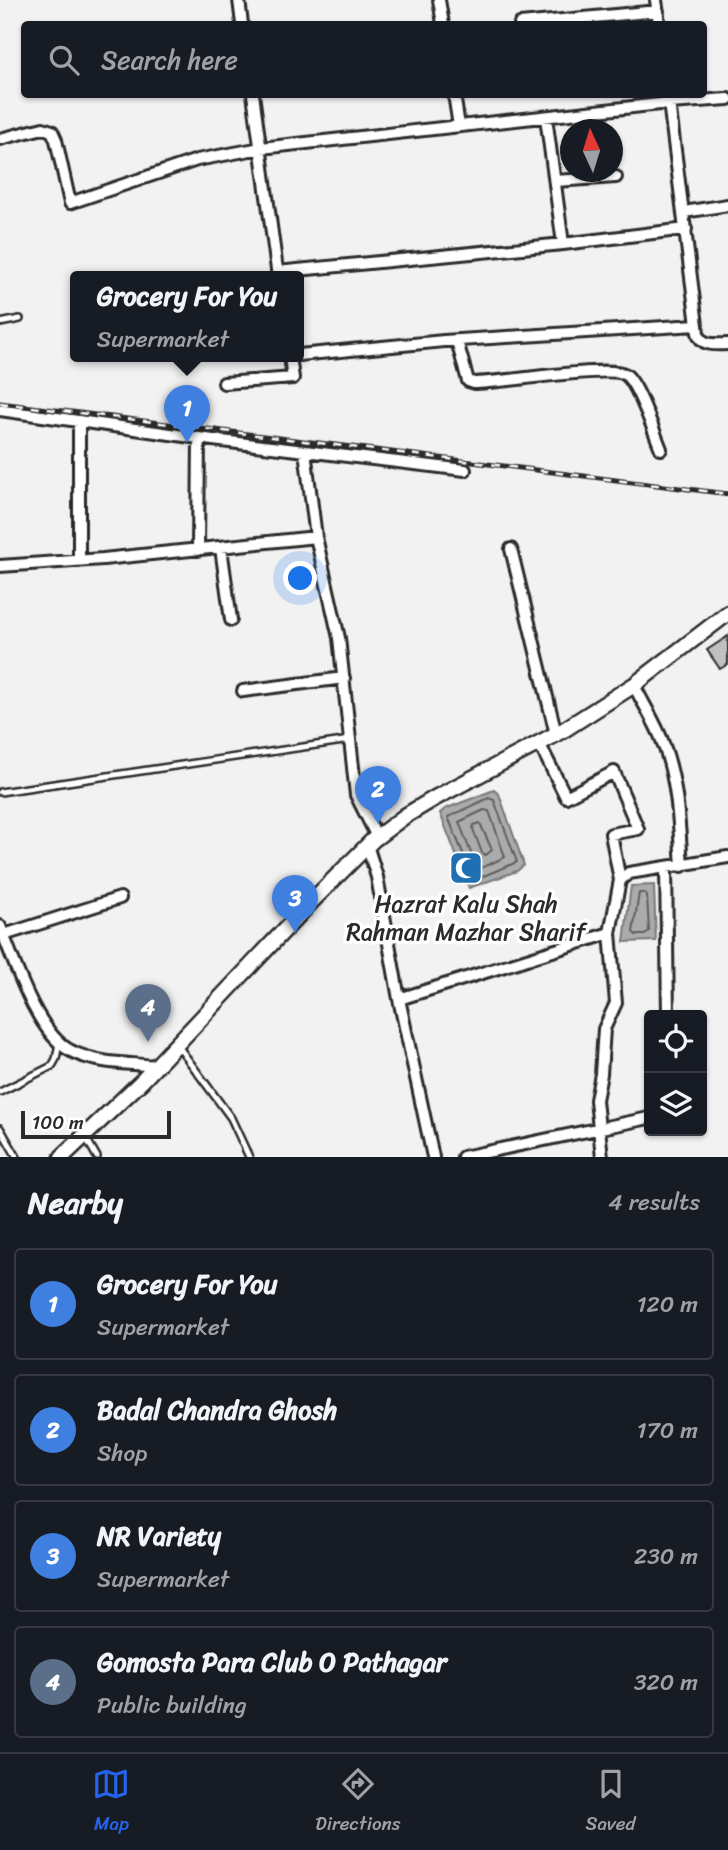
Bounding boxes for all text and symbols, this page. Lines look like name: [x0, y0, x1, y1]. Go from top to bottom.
search box: [21, 21, 707, 98]
text: Search here: [101, 37, 238, 83]
icon: search: [45, 41, 83, 79]
north arrow: [560, 119, 623, 182]
popup: [70, 271, 304, 362]
text: Grocery For You: [97, 273, 277, 319]
text: Supermarket: [97, 319, 229, 360]
pin: 1: [164, 385, 210, 443]
your location: [283, 561, 317, 595]
pin: 2: [355, 766, 401, 824]
mosque icon: Hazrat Kalu Shah Rahman Mazhar Sharif: [447, 849, 485, 887]
pin: 3: [272, 875, 318, 933]
place label: Hazrat Kalu Shah Rahman Mazhar Sharif: [346, 883, 588, 953]
pin: 4: [125, 984, 171, 1042]
map controls: [644, 1010, 707, 1136]
button: locate: [644, 1010, 707, 1073]
button: layers: [644, 1073, 707, 1136]
text: 100 m: [32, 1106, 84, 1139]
scale bar: [21, 1108, 172, 1140]
text: Nearby: [28, 1176, 123, 1230]
text: 4 results: [608, 1182, 700, 1223]
text: Grocery For You: [97, 1261, 278, 1307]
text: 1: [48, 1284, 58, 1325]
text: 120 m: [637, 1284, 698, 1325]
text: Supermarket: [97, 1307, 229, 1348]
text: Badal Chandra Ghosh: [97, 1387, 337, 1433]
text: 2: [46, 1410, 60, 1451]
text: 170 m: [637, 1410, 698, 1451]
text: Shop: [97, 1433, 147, 1474]
text: NR Variety: [97, 1513, 221, 1559]
text: 3: [47, 1536, 59, 1577]
text: 230 m: [634, 1536, 698, 1577]
text: Supermarket: [97, 1559, 229, 1600]
text: Gomosta Para Club O Pathagar: [97, 1639, 447, 1685]
text: 4: [46, 1662, 60, 1703]
text: 320 m: [634, 1662, 698, 1703]
text: Public building: [97, 1685, 247, 1726]
tab: Map: [92, 1765, 130, 1840]
tab: Directions: [315, 1765, 401, 1840]
tab: Saved: [585, 1765, 636, 1840]

